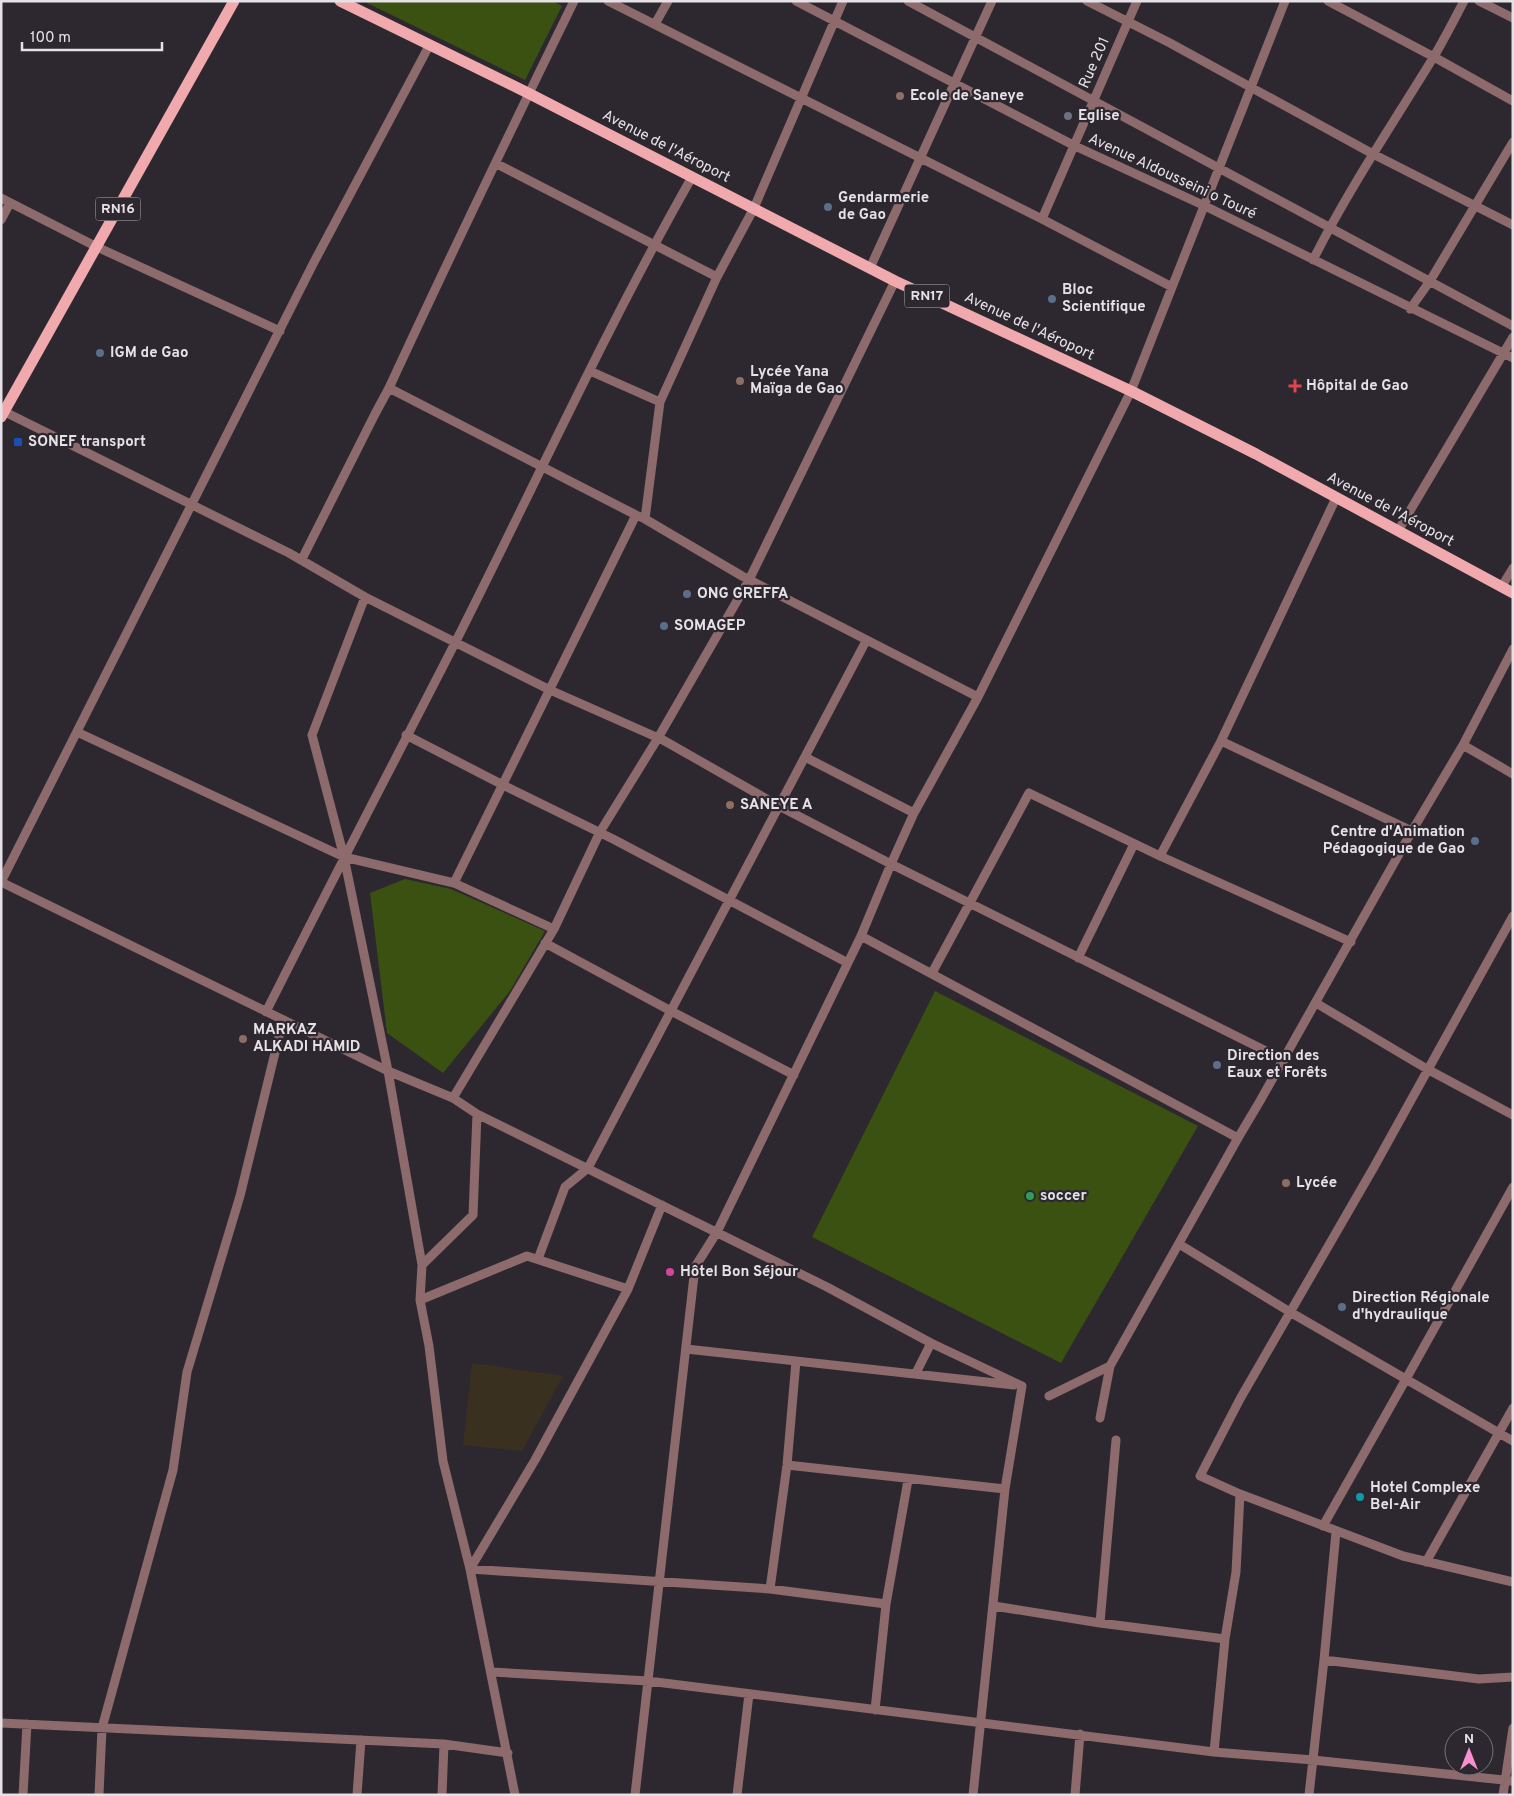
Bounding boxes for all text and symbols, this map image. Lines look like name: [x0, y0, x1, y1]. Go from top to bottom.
scale bar: [22, 20, 162, 52]
text: 100 m: [30, 29, 71, 48]
street label: Rue 201: [1075, 34, 1115, 92]
place label: Ecole de Saneye: [910, 87, 1024, 106]
marker: Ecole de Saneye: [894, 90, 906, 102]
street label: Avenue de l'Aéroport: [599, 106, 733, 188]
place label: Eglise: [1078, 107, 1120, 126]
marker: Eglise: [1062, 110, 1074, 122]
street label: Avenue Aldousseini o Touré: [1085, 130, 1259, 224]
place label: Gendarmerie de Gao: [838, 189, 929, 225]
road number: RN16: [96, 198, 140, 220]
marker: Gendarmerie de Gao: [822, 201, 834, 213]
place label: Bloc Scientifique: [1062, 281, 1146, 317]
road number: RN17: [904, 284, 950, 308]
street label: Avenue de l'Aéroport: [961, 289, 1097, 365]
marker: Bloc Scientifique: [1046, 293, 1058, 305]
place label: IGM de Gao: [110, 344, 188, 363]
marker: IGM de Gao: [94, 347, 106, 359]
place label: Lycée Yana Maïga de Gao: [750, 363, 843, 399]
marker: Lycée Yana Maïga de Gao: [734, 375, 746, 387]
place label: Hôpital de Gao: [1306, 377, 1408, 396]
marker: Hôpital de Gao: [1288, 379, 1302, 393]
place label: SONEF transport: [28, 433, 146, 452]
marker: SONEF transport: [12, 436, 24, 448]
street label: Avenue de l'Aéroport: [1323, 468, 1457, 552]
place label: ONG GREFFA: [697, 585, 789, 604]
marker: ONG GREFFA: [681, 588, 693, 600]
place label: SOMAGEP: [674, 617, 746, 636]
marker: SOMAGEP: [658, 620, 670, 632]
place label: SANEYE A: [740, 796, 813, 815]
marker: SANEYE A: [724, 799, 736, 811]
place label: Centre d'Animation Pédagogique de Gao: [1323, 823, 1465, 859]
marker: Centre d'Animation Pédagogique de Gao: [1469, 835, 1481, 847]
place label: MARKAZ ALKADI HAMID: [253, 1021, 360, 1057]
marker: MARKAZ ALKADI HAMID: [237, 1033, 249, 1045]
place label: Direction des Eaux et Forêts: [1227, 1047, 1327, 1083]
marker: Direction des Eaux et Forêts: [1211, 1059, 1223, 1071]
place label: Lycée: [1296, 1174, 1337, 1193]
marker: Lycée: [1280, 1177, 1292, 1189]
place label: soccer: [1040, 1187, 1087, 1206]
marker: soccer: [1024, 1190, 1036, 1202]
place label: Hôtel Bon Séjour: [680, 1263, 799, 1282]
marker: Hôtel Bon Séjour: [664, 1266, 676, 1278]
place label: Direction Régionale d'hydraulique: [1352, 1289, 1490, 1325]
marker: Direction Régionale d'hydraulique: [1336, 1301, 1348, 1313]
place label: Hotel Complexe Bel-Air: [1370, 1479, 1480, 1515]
marker: Hotel Complexe Bel-Air: [1354, 1491, 1366, 1503]
north arrow: [1444, 1726, 1494, 1776]
text: N: [1464, 1731, 1474, 1748]

